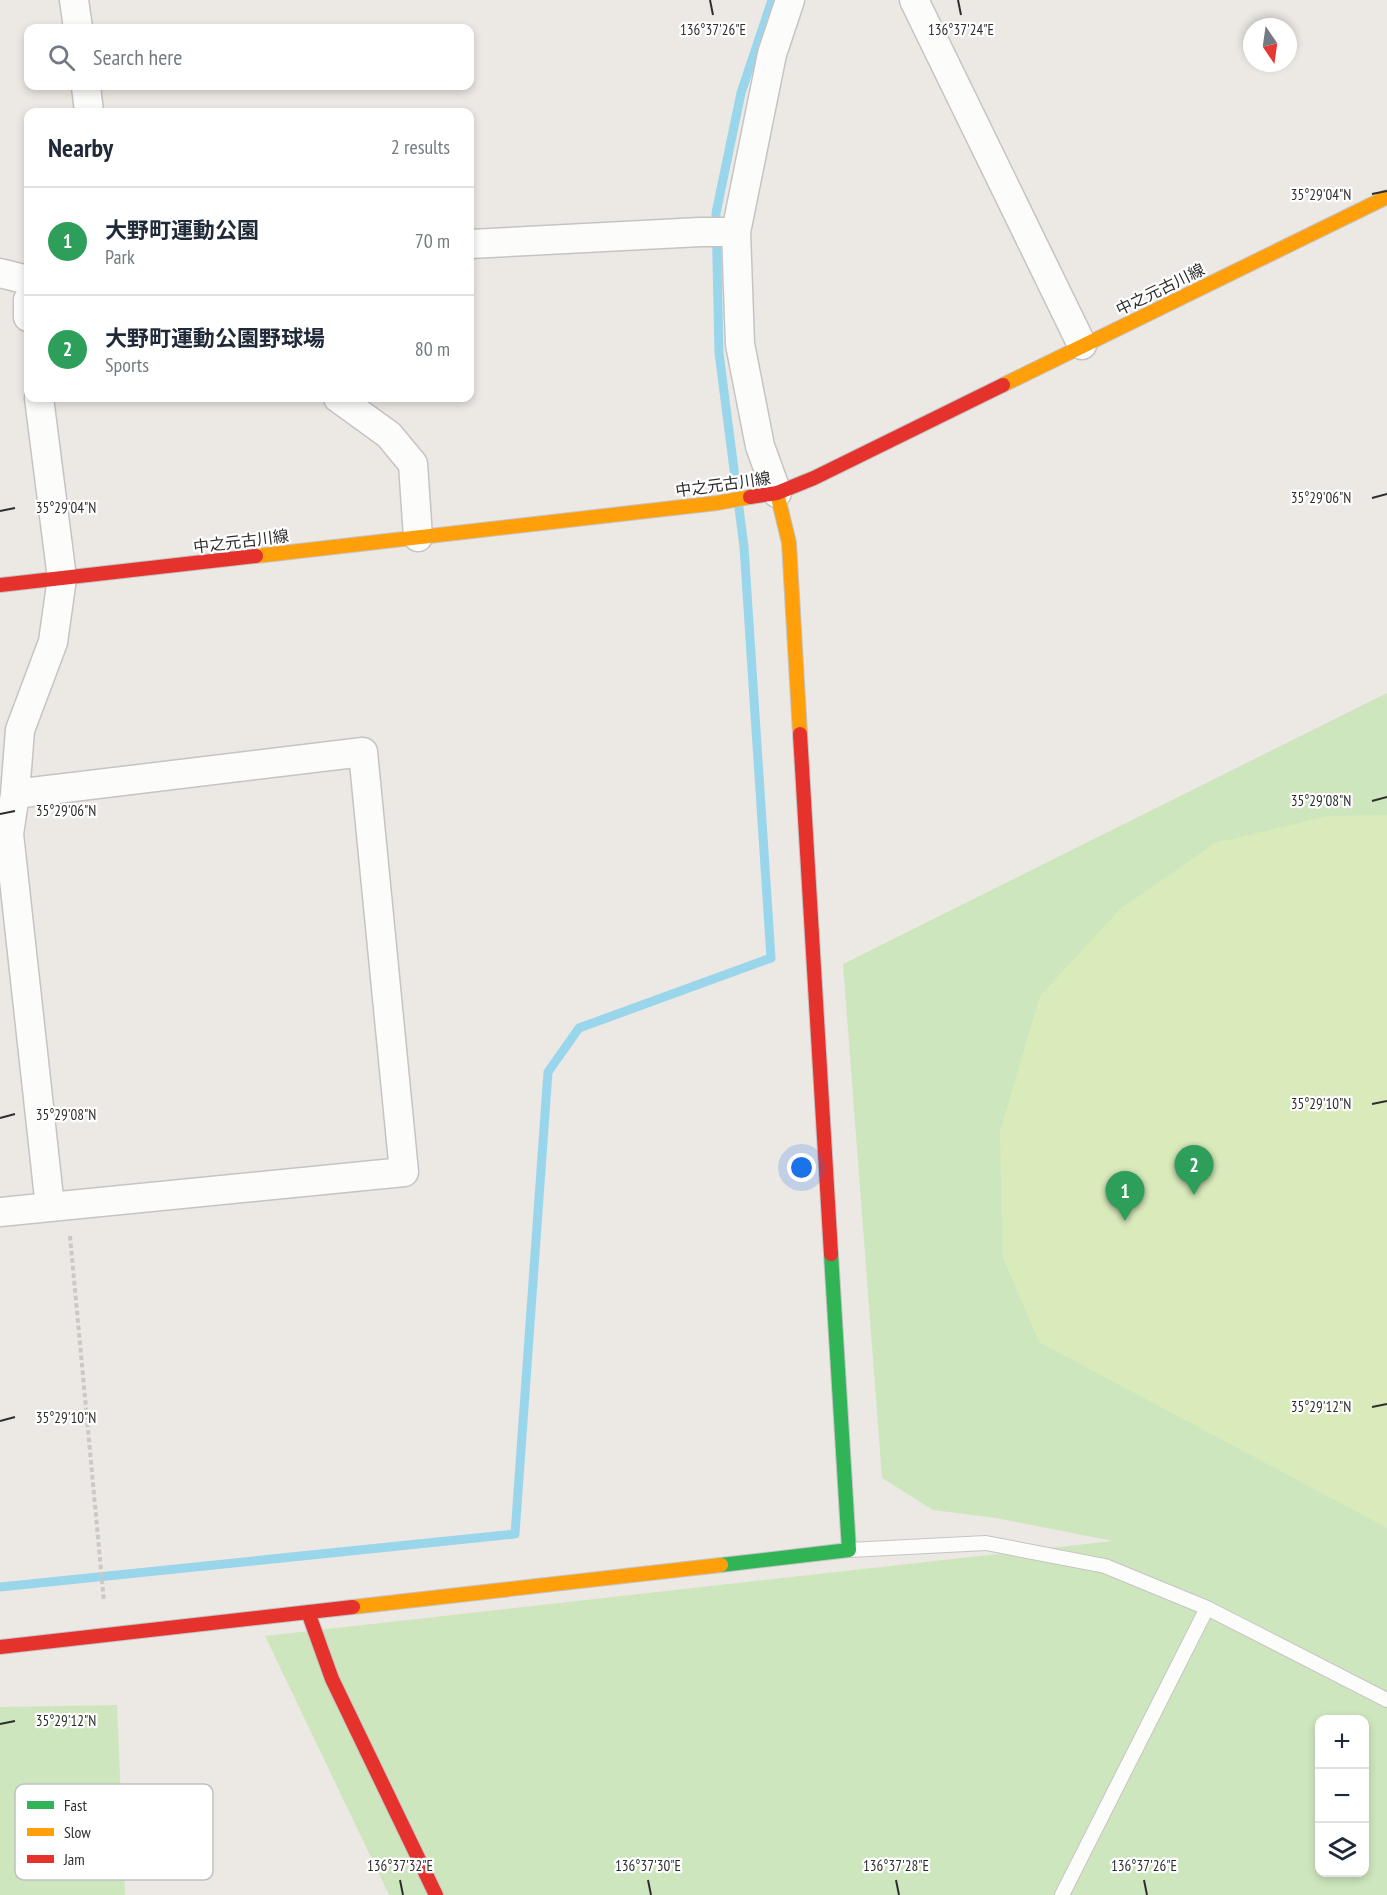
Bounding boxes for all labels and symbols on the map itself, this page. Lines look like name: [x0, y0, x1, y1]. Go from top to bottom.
north arrow: [1243, 18, 1297, 72]
text: 136°37'26"E: [680, 20, 746, 39]
text: 136°37'24"E: [928, 20, 994, 39]
text: 35°29'04"N: [1291, 185, 1351, 204]
street label: 中之元古川線: [1112, 259, 1208, 319]
street label: 中之元古川線: [674, 467, 772, 501]
text: 35°29'06"N: [1291, 488, 1351, 507]
text: 35°29'04"N: [36, 498, 96, 517]
street label: 中之元古川線: [192, 525, 290, 557]
text: 35°29'08"N: [1291, 791, 1351, 810]
text: 35°29'06"N: [36, 801, 96, 820]
text: 35°29'10"N: [1291, 1094, 1351, 1113]
text: 35°29'08"N: [36, 1105, 96, 1124]
pin: 2: [1174, 1146, 1214, 1195]
your location: [787, 1153, 816, 1182]
pin: 1: [1106, 1172, 1144, 1221]
text: 35°29'12"N: [1291, 1397, 1351, 1416]
text: 35°29'10"N: [36, 1408, 96, 1427]
text: 35°29'12"N: [36, 1711, 96, 1730]
legend: [15, 1784, 213, 1880]
text: Fast: [64, 1795, 87, 1815]
text: Slow: [64, 1822, 91, 1842]
text: Jam: [63, 1849, 85, 1869]
text: 136°37'32"E: [367, 1856, 433, 1875]
text: 136°37'30"E: [615, 1856, 681, 1875]
text: 136°37'28"E: [863, 1856, 929, 1875]
text: 136°37'26"E: [1111, 1856, 1177, 1875]

